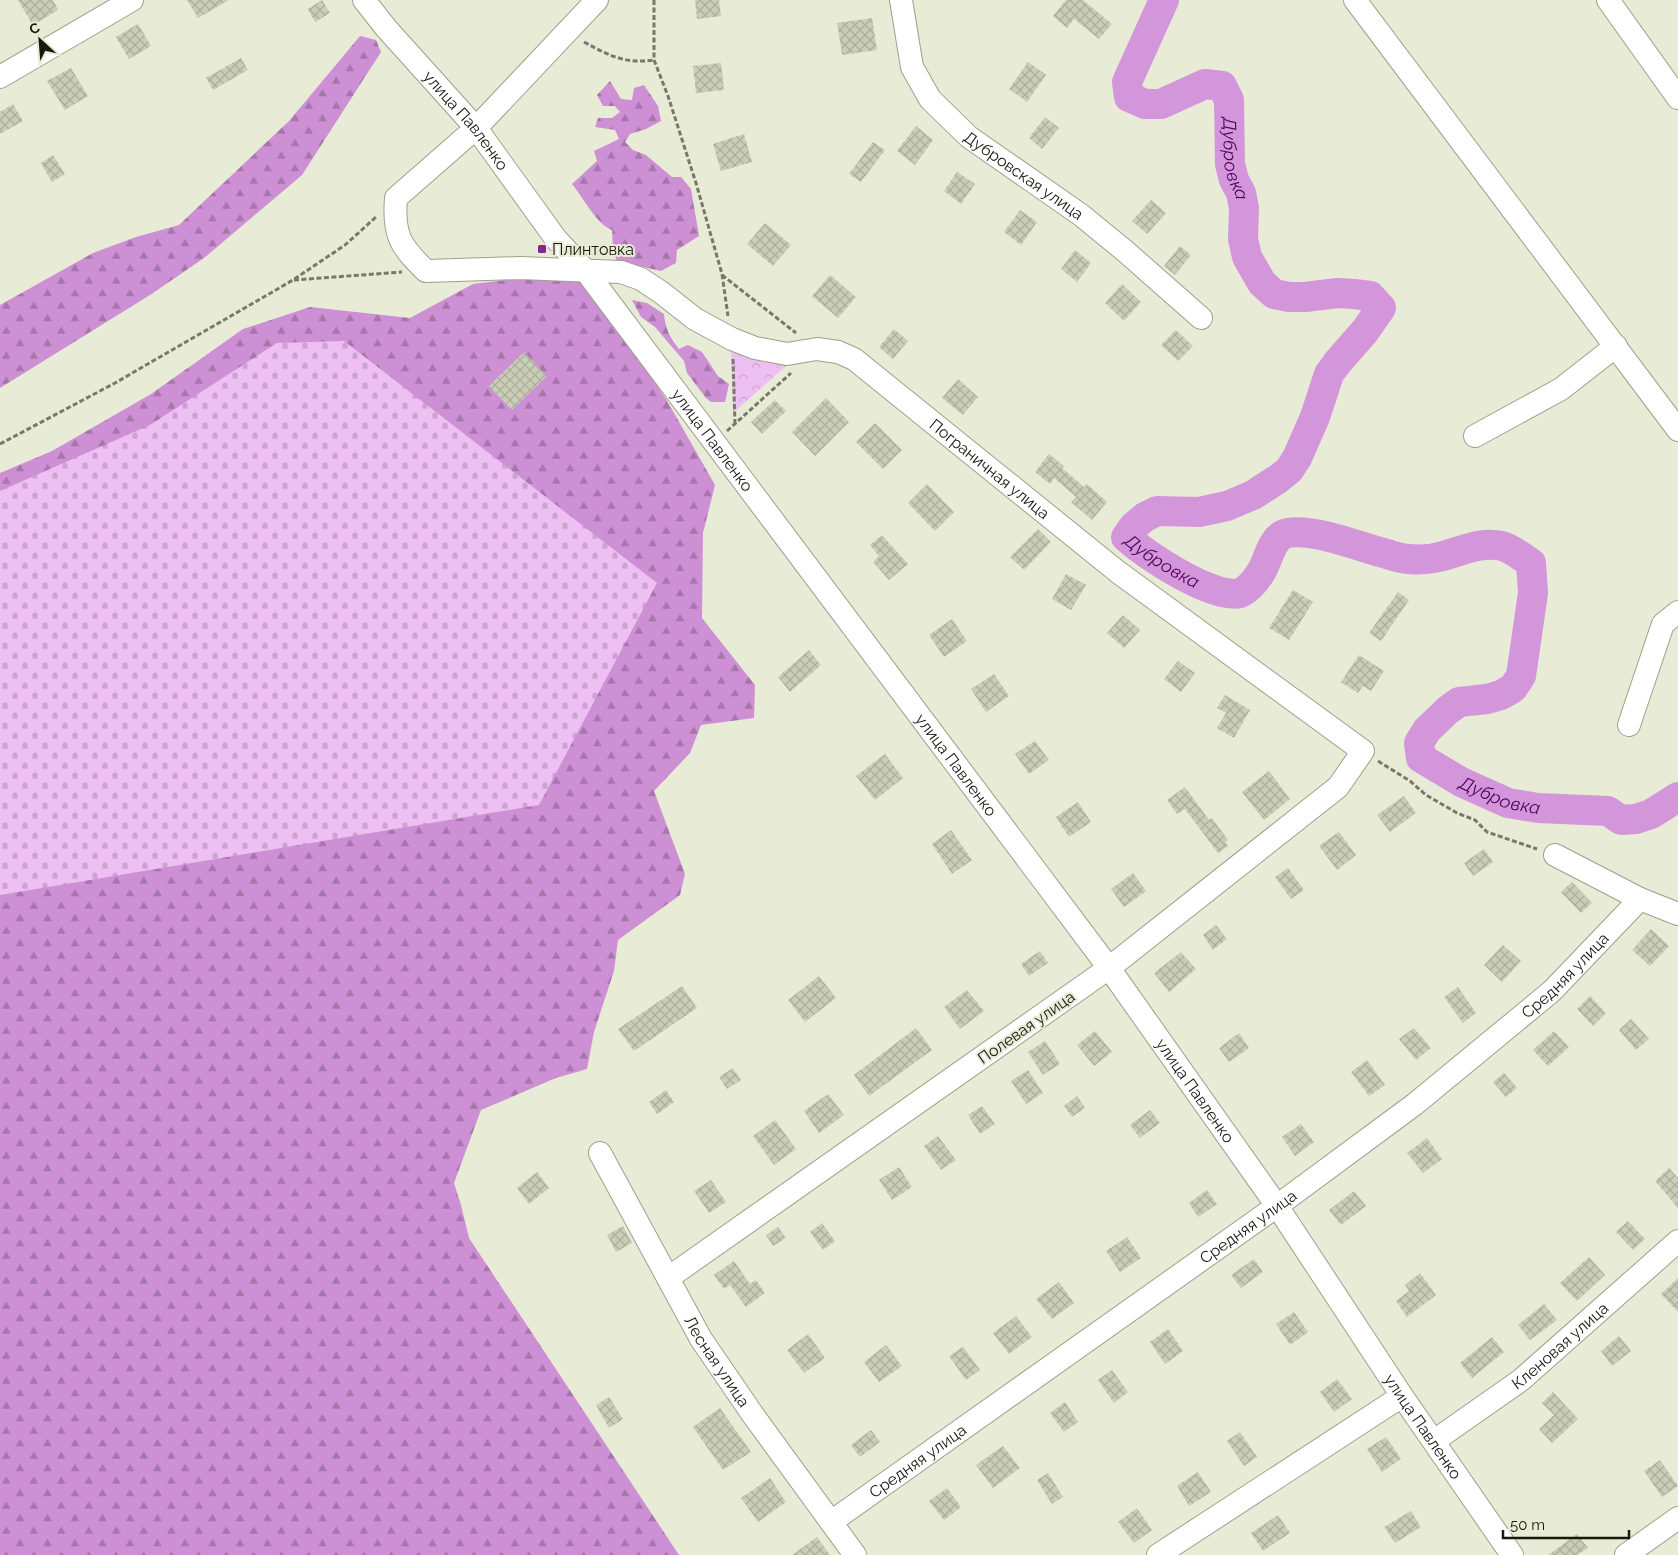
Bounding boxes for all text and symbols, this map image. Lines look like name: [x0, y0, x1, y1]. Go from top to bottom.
north arrow: [15, 15, 65, 65]
text: С: [26, 19, 42, 38]
street label: улица Павленко: [419, 67, 512, 174]
water label: Дубровка: [1219, 116, 1253, 201]
street label: Дубровская улица: [960, 127, 1087, 224]
place label: Плинтовка: [552, 240, 634, 259]
marker: Плинтовка: [536, 243, 548, 255]
street label: улица Павленко: [668, 385, 757, 495]
street label: Пограничная улица: [926, 415, 1053, 523]
water label: Дубровка: [1120, 529, 1203, 592]
street label: улица Павленко: [911, 710, 1001, 820]
water label: Дубровка: [1455, 771, 1542, 818]
street label: Средняя улица: [1518, 929, 1613, 1022]
street label: Полевая улица: [974, 987, 1078, 1068]
street label: улица Павленко: [1152, 1035, 1238, 1147]
street label: Средняя улица: [1196, 1186, 1300, 1268]
street label: Кленовая улица: [1508, 1298, 1612, 1394]
street label: Лесная улица: [680, 1313, 754, 1411]
street label: улица Павленко: [1380, 1370, 1466, 1483]
street label: Средняя улица: [866, 1420, 970, 1502]
scale bar: [1503, 1508, 1629, 1540]
text: 50 m: [1510, 1516, 1545, 1534]

